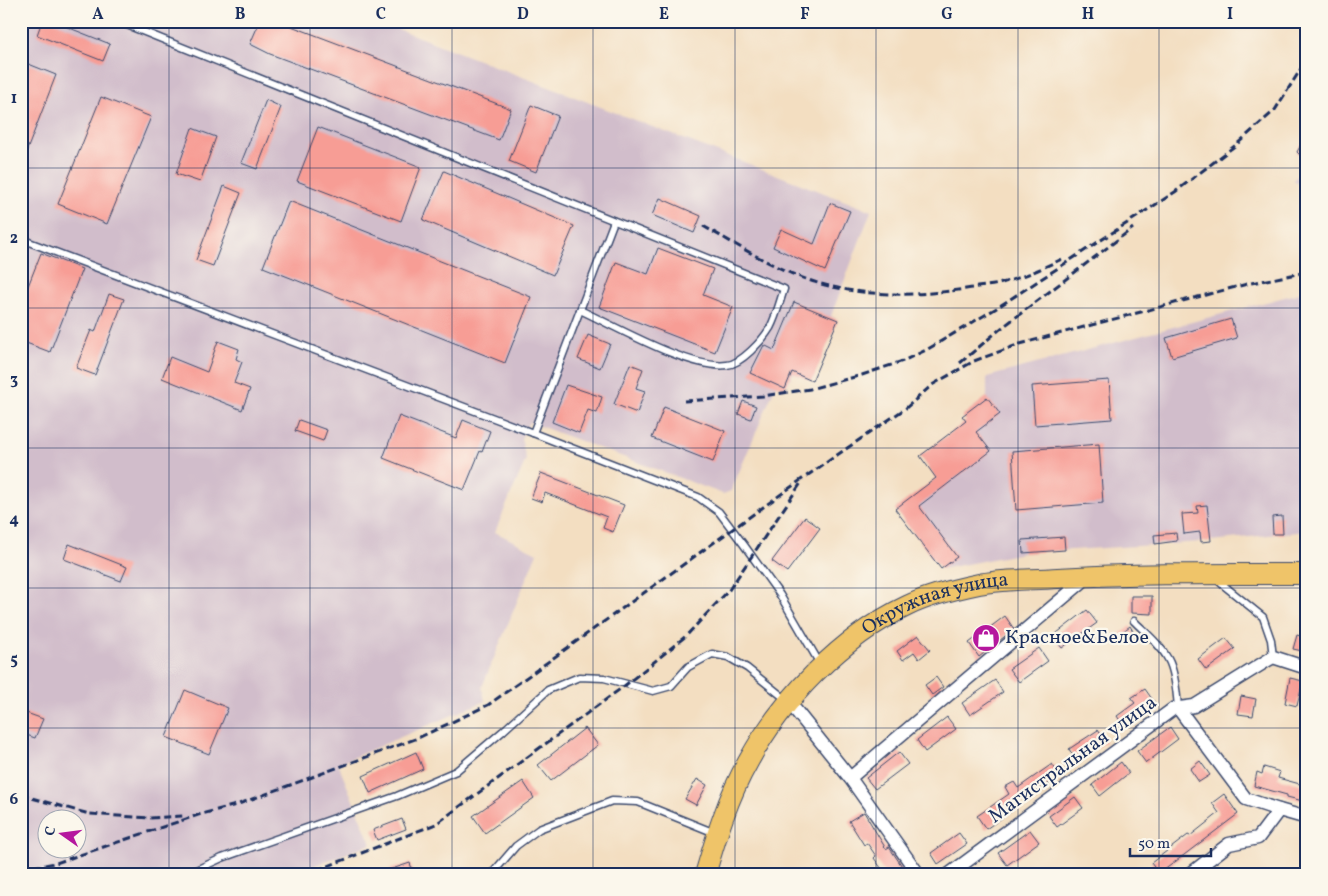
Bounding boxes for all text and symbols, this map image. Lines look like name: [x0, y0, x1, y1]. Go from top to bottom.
text: A: [92, 4, 104, 26]
text: B: [235, 4, 246, 26]
text: C: [376, 4, 386, 26]
text: D: [517, 4, 529, 26]
text: E: [659, 4, 669, 26]
text: F: [800, 4, 810, 26]
text: G: [941, 4, 953, 26]
text: H: [1082, 4, 1094, 26]
text: I: [1227, 4, 1233, 26]
text: 1: [11, 88, 17, 110]
text: 2: [10, 228, 18, 250]
text: 3: [10, 369, 18, 391]
text: 4: [9, 509, 19, 531]
street label: Окружная улица: [856, 566, 1009, 643]
shop icon: Красное&Белое: [971, 623, 1001, 653]
place label: Красное&Белое: [1005, 624, 1149, 652]
text: 5: [10, 649, 18, 671]
street label: Магистральная улица: [983, 689, 1163, 831]
text: 6: [10, 789, 19, 811]
north arrow: [38, 808, 88, 858]
text: С: [41, 825, 61, 838]
scale bar: [1130, 826, 1212, 858]
text: 50 m: [1138, 834, 1170, 855]

